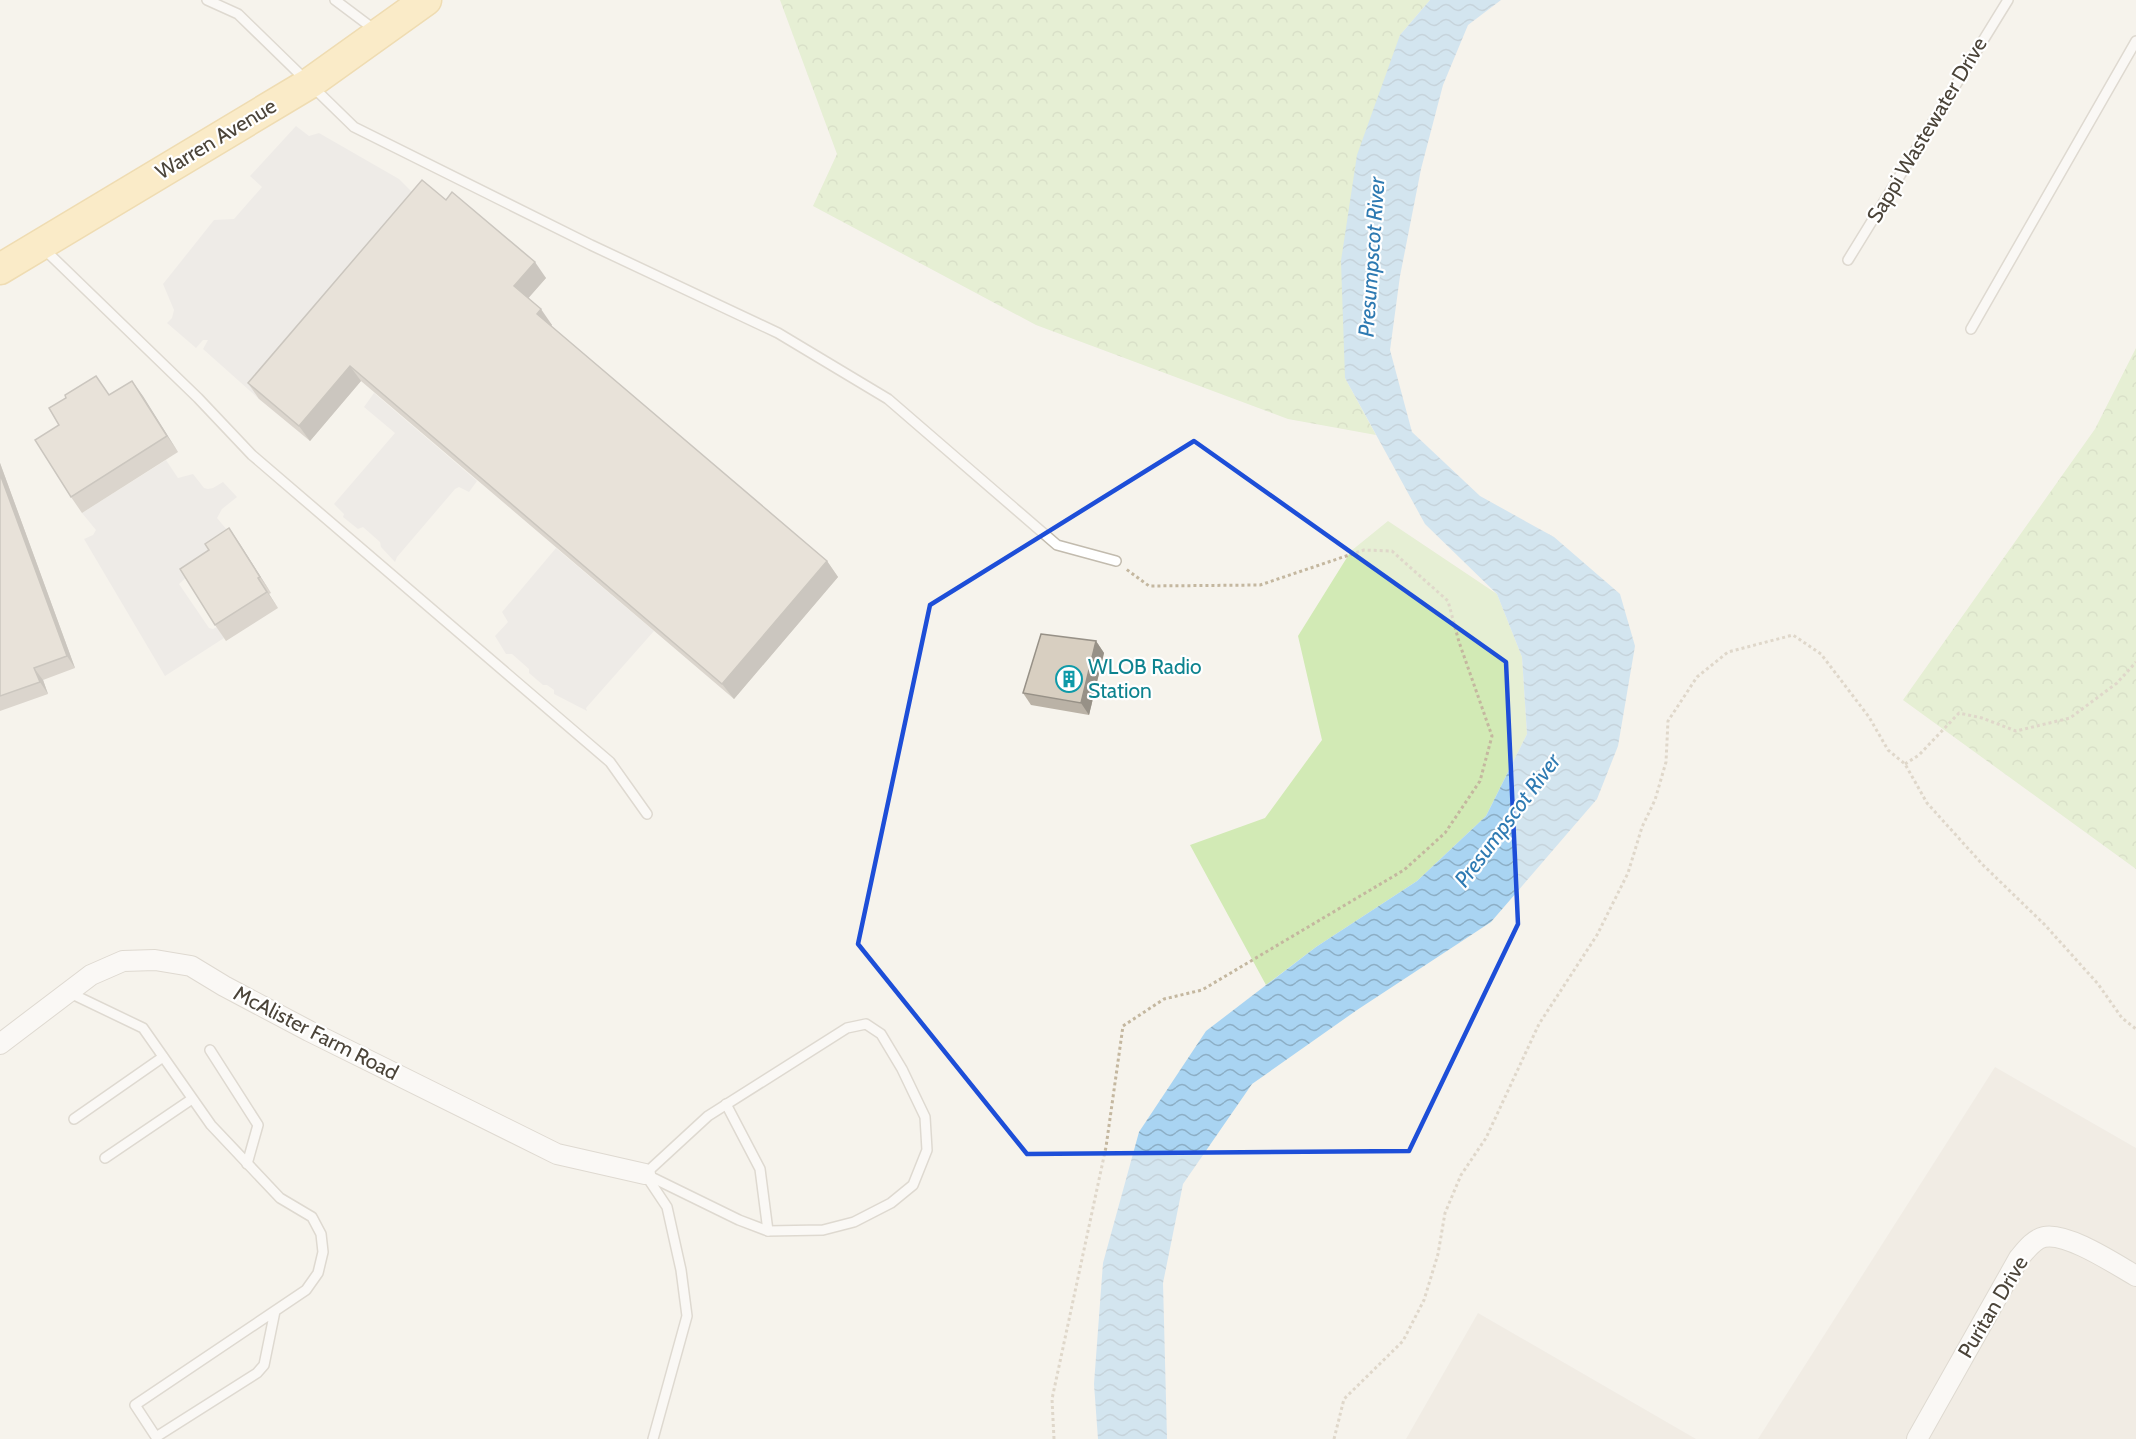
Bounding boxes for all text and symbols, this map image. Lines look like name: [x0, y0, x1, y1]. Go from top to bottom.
street label: Sappi Wastewater Drive: [1861, 32, 1992, 227]
street label: Warren Avenue: [151, 93, 281, 184]
water label: Presumpscot River: [1352, 175, 1391, 338]
place label: WLOB Radio Station: [1088, 654, 1202, 703]
building icon: WLOB Radio Station: [1054, 664, 1084, 694]
water label: Presumpscot River: [1448, 747, 1567, 892]
street label: McAlister Farm Road: [230, 980, 403, 1085]
street label: Puritan Drive: [1952, 1251, 2033, 1362]

